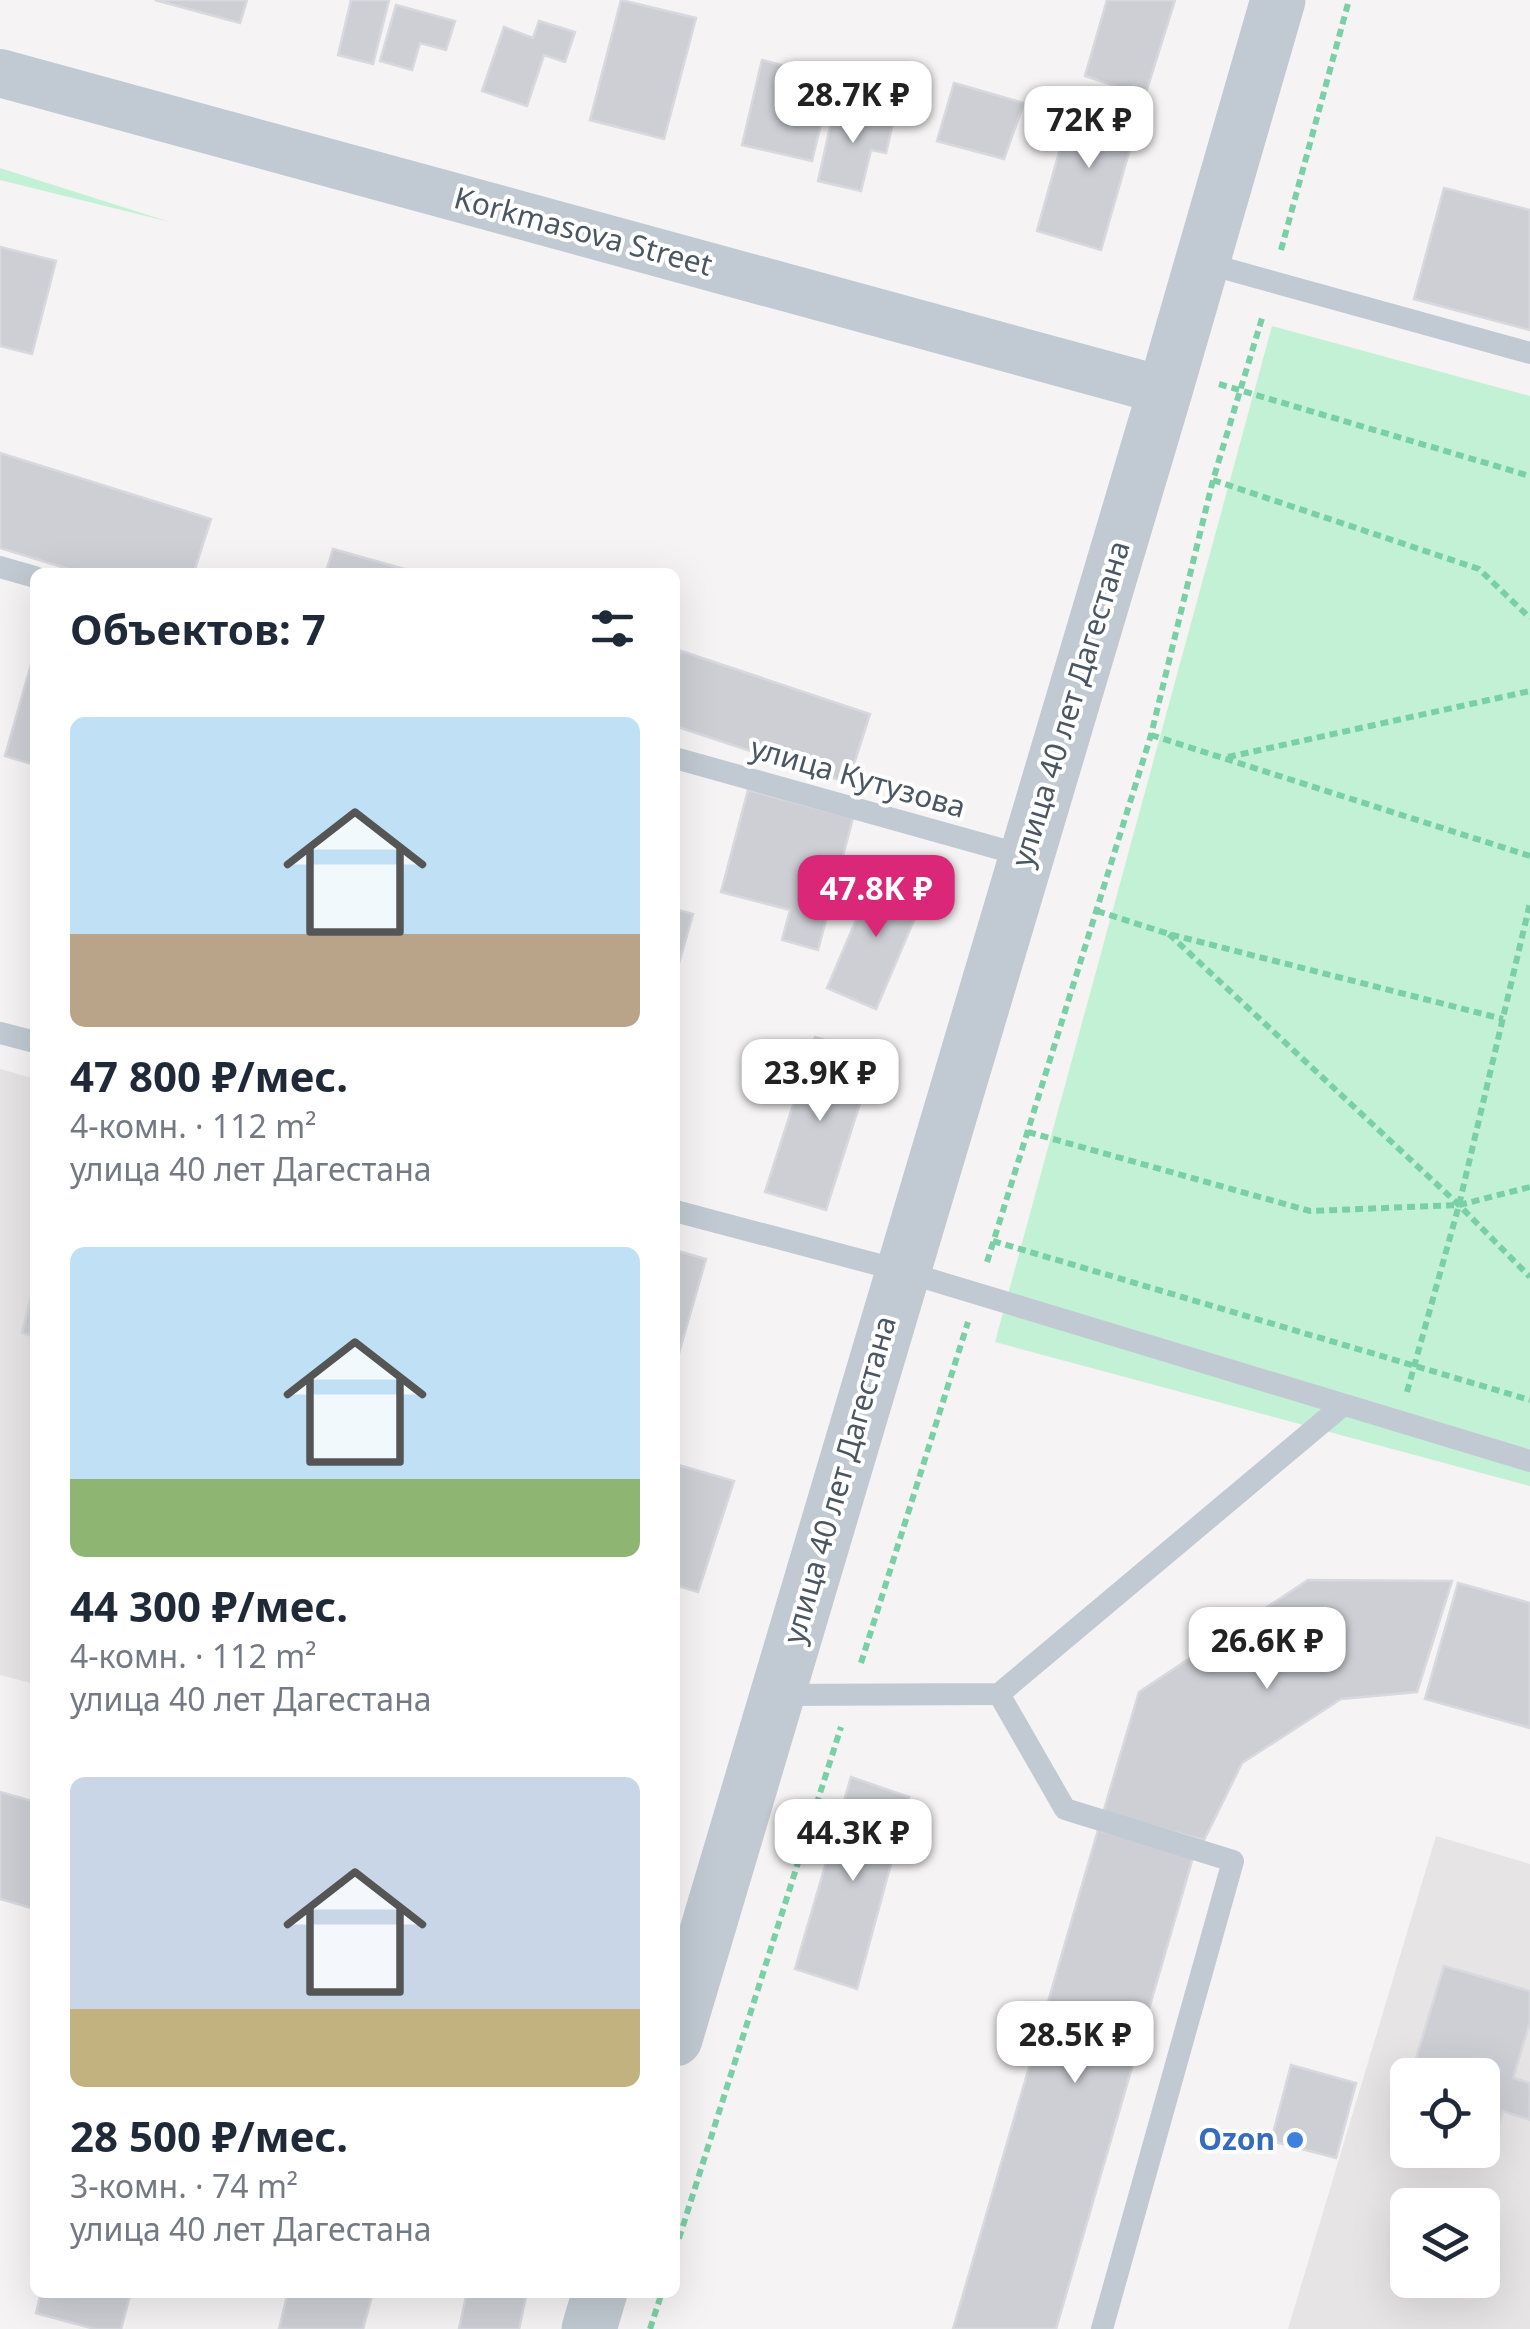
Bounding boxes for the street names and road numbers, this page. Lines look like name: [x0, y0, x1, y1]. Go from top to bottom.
street label: Korkmasova Street: [450, 176, 717, 285]
street label: улица 40 лет Дагестана: [1000, 535, 1139, 872]
street label: улица Кутузова: [746, 726, 971, 827]
street label: улица 40 лет Дагестана: [772, 1311, 905, 1648]

